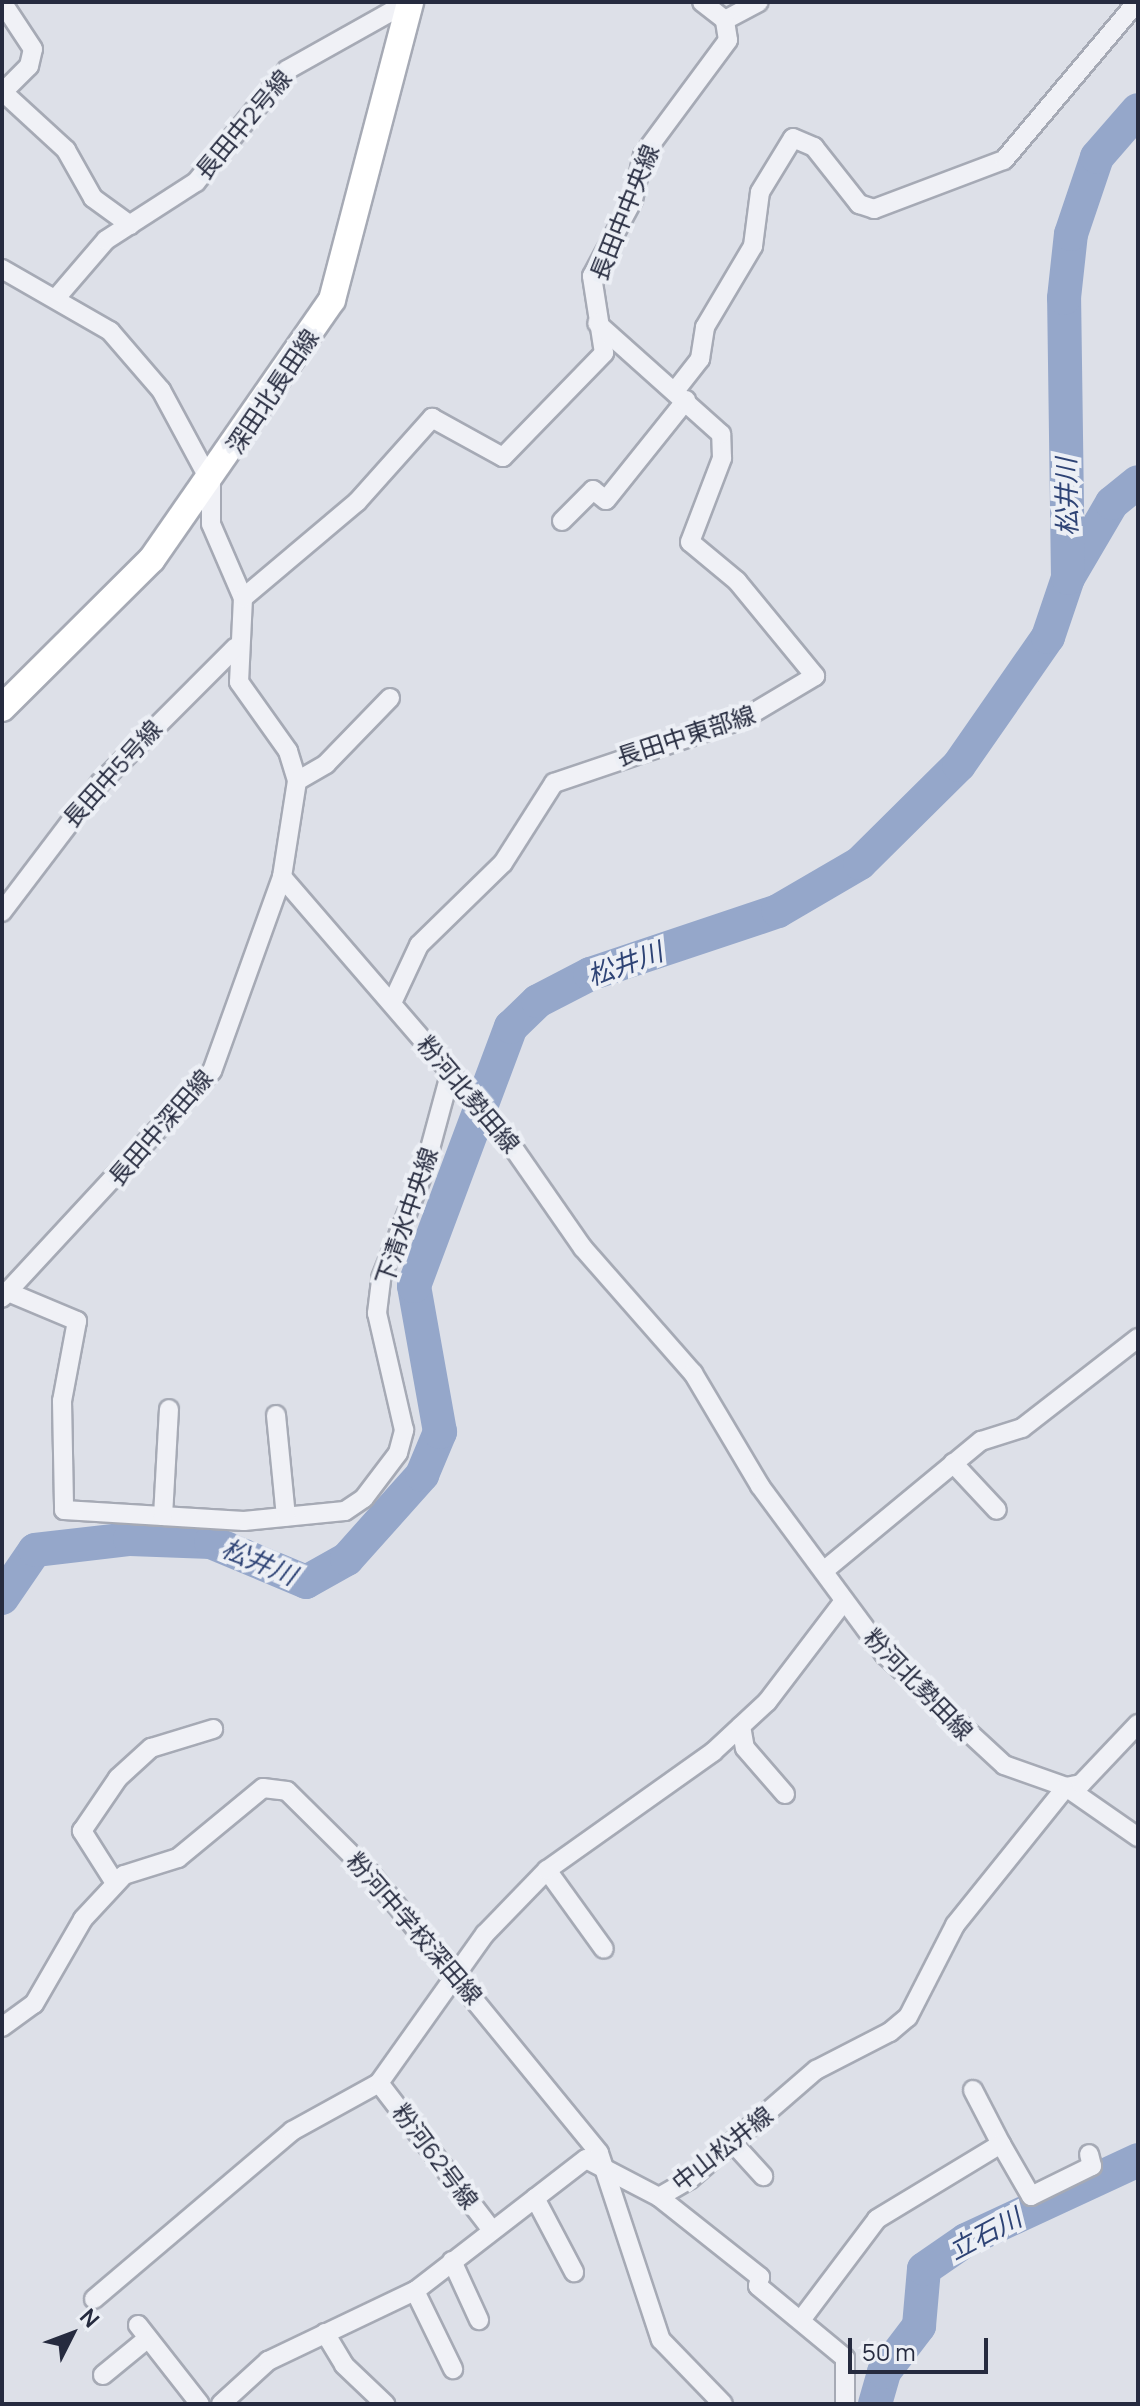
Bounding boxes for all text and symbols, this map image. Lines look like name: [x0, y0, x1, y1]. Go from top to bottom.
street label: 長田中2号線: [189, 64, 297, 184]
street label: 長田中中央線: [584, 140, 664, 284]
street label: 深田北長田線: [220, 323, 324, 459]
water label: 松井川: [1051, 458, 1083, 536]
street label: 長田中東部線: [613, 699, 759, 771]
street label: 長田中5号線: [57, 714, 167, 832]
water label: 松井川: [583, 936, 667, 992]
street label: 粉河北勢田線: [412, 1030, 526, 1158]
street label: 長田中深田線: [102, 1063, 218, 1191]
street label: 下清水中央線: [369, 1143, 443, 1289]
water label: 松井川: [217, 1532, 301, 1592]
street label: 粉河北勢田線: [859, 1622, 979, 1746]
street label: 粉河中学校深田線: [341, 1846, 489, 2010]
street label: 粉河62号線: [387, 2098, 485, 2214]
street label: 中山松井線: [666, 2100, 778, 2196]
water label: 立石川: [943, 2202, 1027, 2266]
north arrow: [32, 2294, 112, 2374]
text: N: [73, 2302, 106, 2334]
scale bar: [852, 2322, 992, 2372]
text: 50 m: [862, 2335, 916, 2368]

